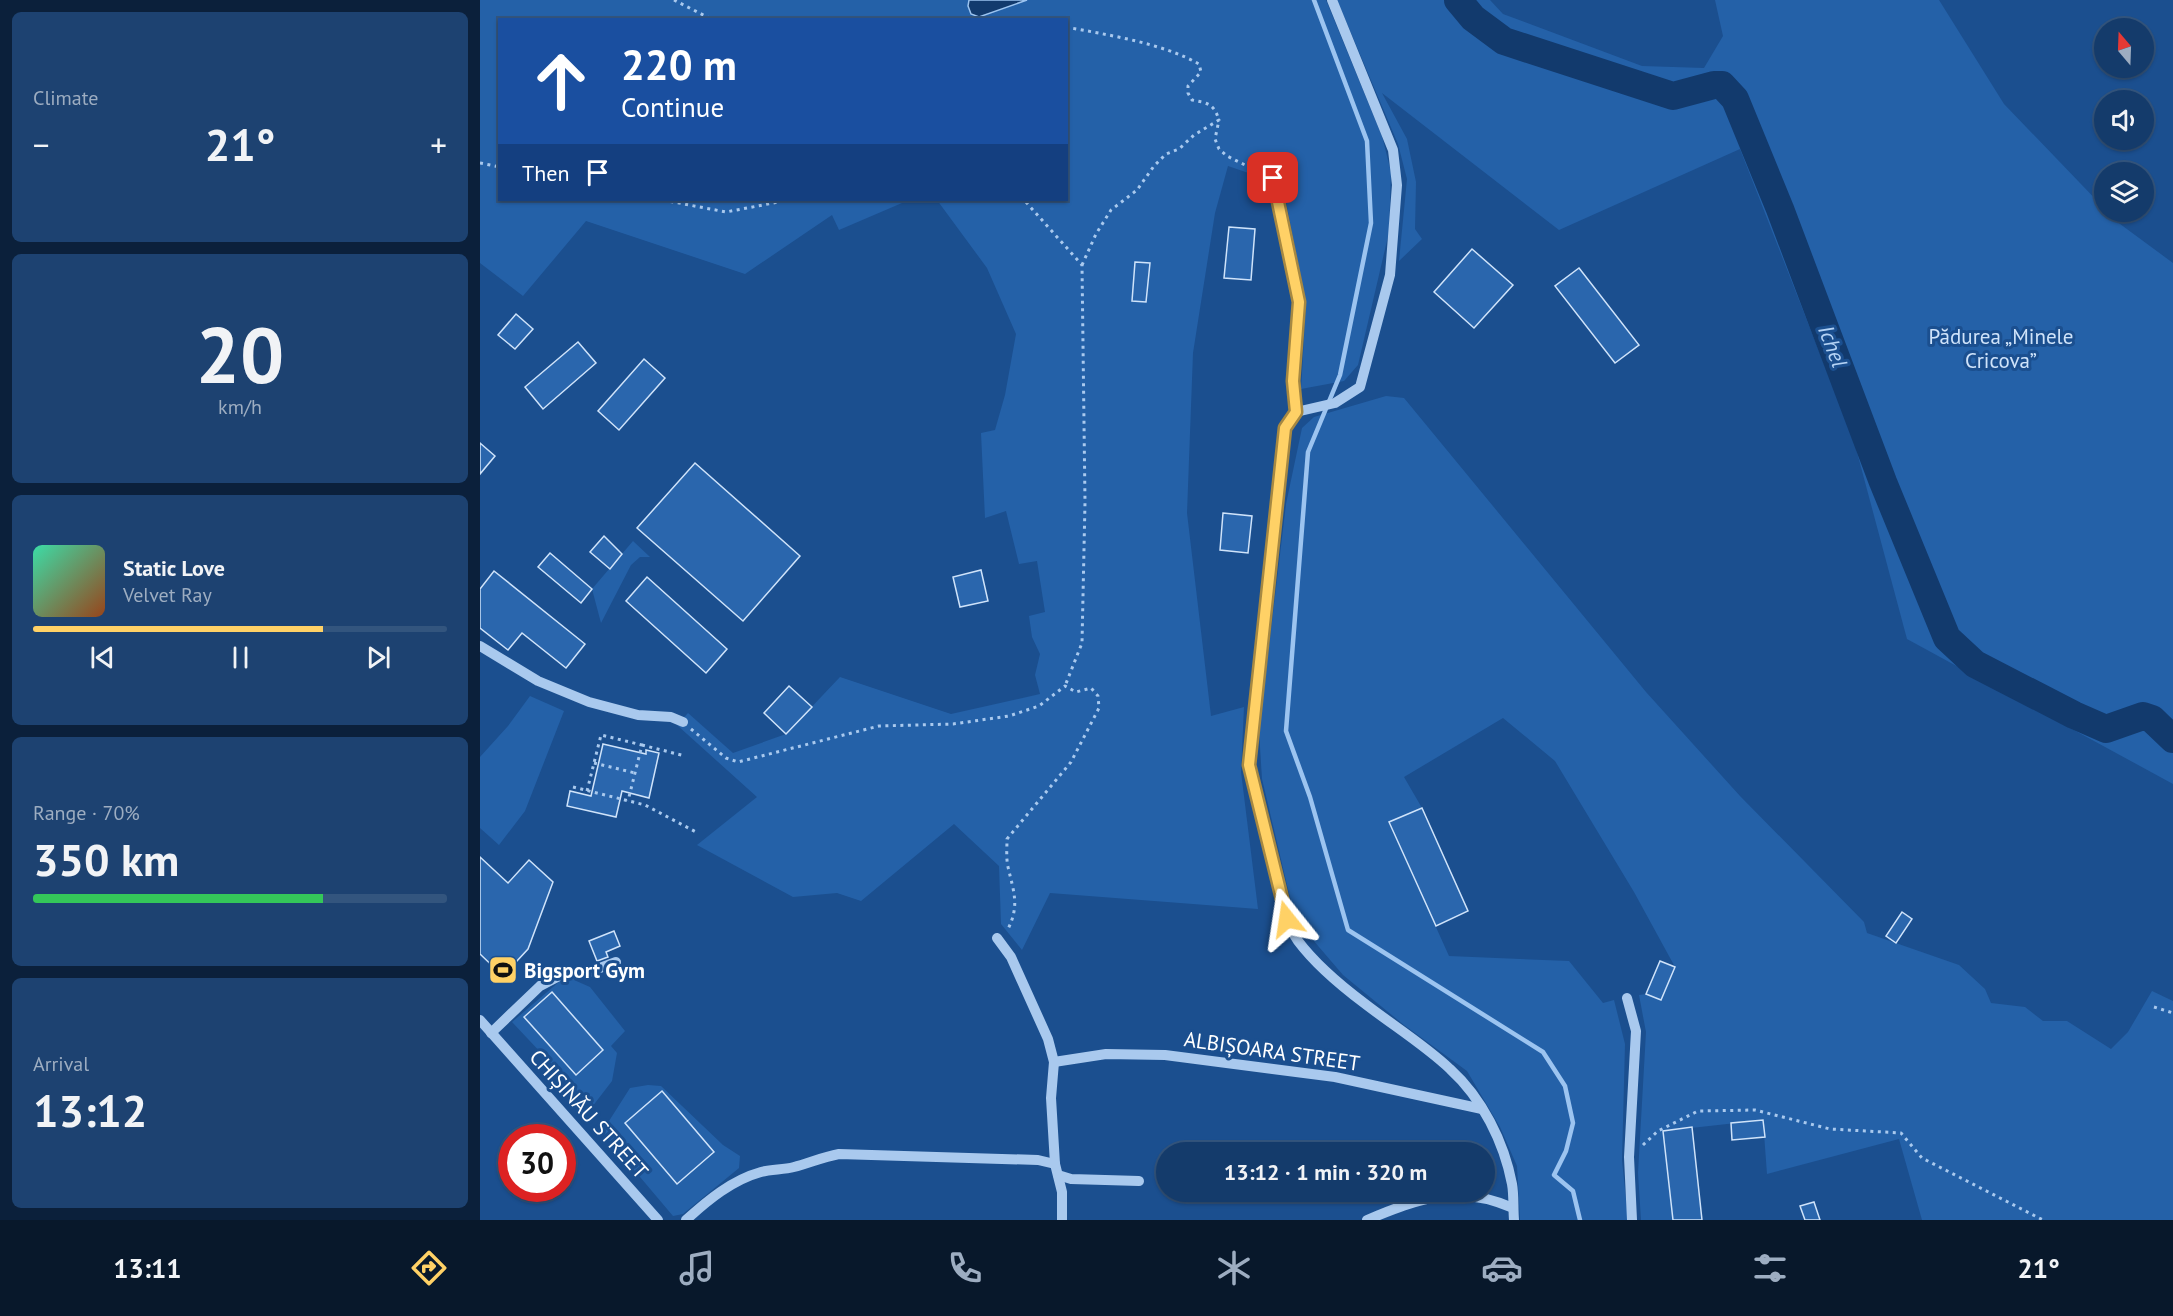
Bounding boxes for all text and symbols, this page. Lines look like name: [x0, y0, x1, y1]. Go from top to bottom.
north arrow: [2094, 18, 2154, 78]
map controls: [2094, 18, 2154, 222]
text: 220 m: [621, 37, 737, 92]
icon: ahead: [522, 42, 600, 120]
text: Climate: [33, 85, 99, 111]
text: Continue: [621, 90, 724, 124]
button: sound: [2094, 90, 2154, 150]
text: 21°: [205, 115, 275, 173]
text: −: [33, 123, 50, 166]
text: +: [430, 123, 447, 166]
pin: [1247, 152, 1298, 203]
icon: arrive: [581, 156, 614, 189]
text: Then: [522, 159, 569, 187]
icon: arrive: [1256, 161, 1289, 194]
button: layers: [2094, 162, 2154, 222]
text: 20: [196, 304, 284, 405]
water label: Ichel: [1812, 321, 1854, 371]
park label: Pădurea „Minele Cricova”: [1929, 323, 2073, 374]
text: km/h: [218, 394, 262, 420]
text: Static Love: [123, 554, 225, 582]
text: Velvet Ray: [123, 582, 212, 608]
icon: previous: [86, 641, 119, 674]
icon: pause: [224, 641, 257, 674]
icon: next: [362, 641, 395, 674]
text: Range · 70%: [33, 800, 140, 826]
text: 350 km: [33, 830, 179, 888]
position arrow: [1255, 887, 1319, 951]
sports icon: Bigsport Gym: [487, 954, 519, 986]
place label: Bigsport Gym: [524, 957, 645, 984]
street label: ALBIȘOARA STREET: [1182, 1025, 1362, 1077]
street label: CHIȘINĂU STREET: [524, 1044, 654, 1184]
text: Arrival: [33, 1051, 89, 1077]
text: 13:12: [33, 1081, 147, 1139]
speed limit sign: 30: [498, 1124, 576, 1202]
text: 13:12 · 1 min · 320 m: [1224, 1158, 1427, 1186]
icon: directions: [408, 1247, 450, 1289]
icon: music: [676, 1247, 718, 1289]
icon: phone: [944, 1247, 986, 1289]
icon: climate: [1213, 1247, 1255, 1289]
icon: car: [1481, 1247, 1523, 1289]
icon: filters: [1749, 1247, 1791, 1289]
text: 13:11: [113, 1251, 182, 1285]
text: 21°: [2017, 1251, 2060, 1285]

